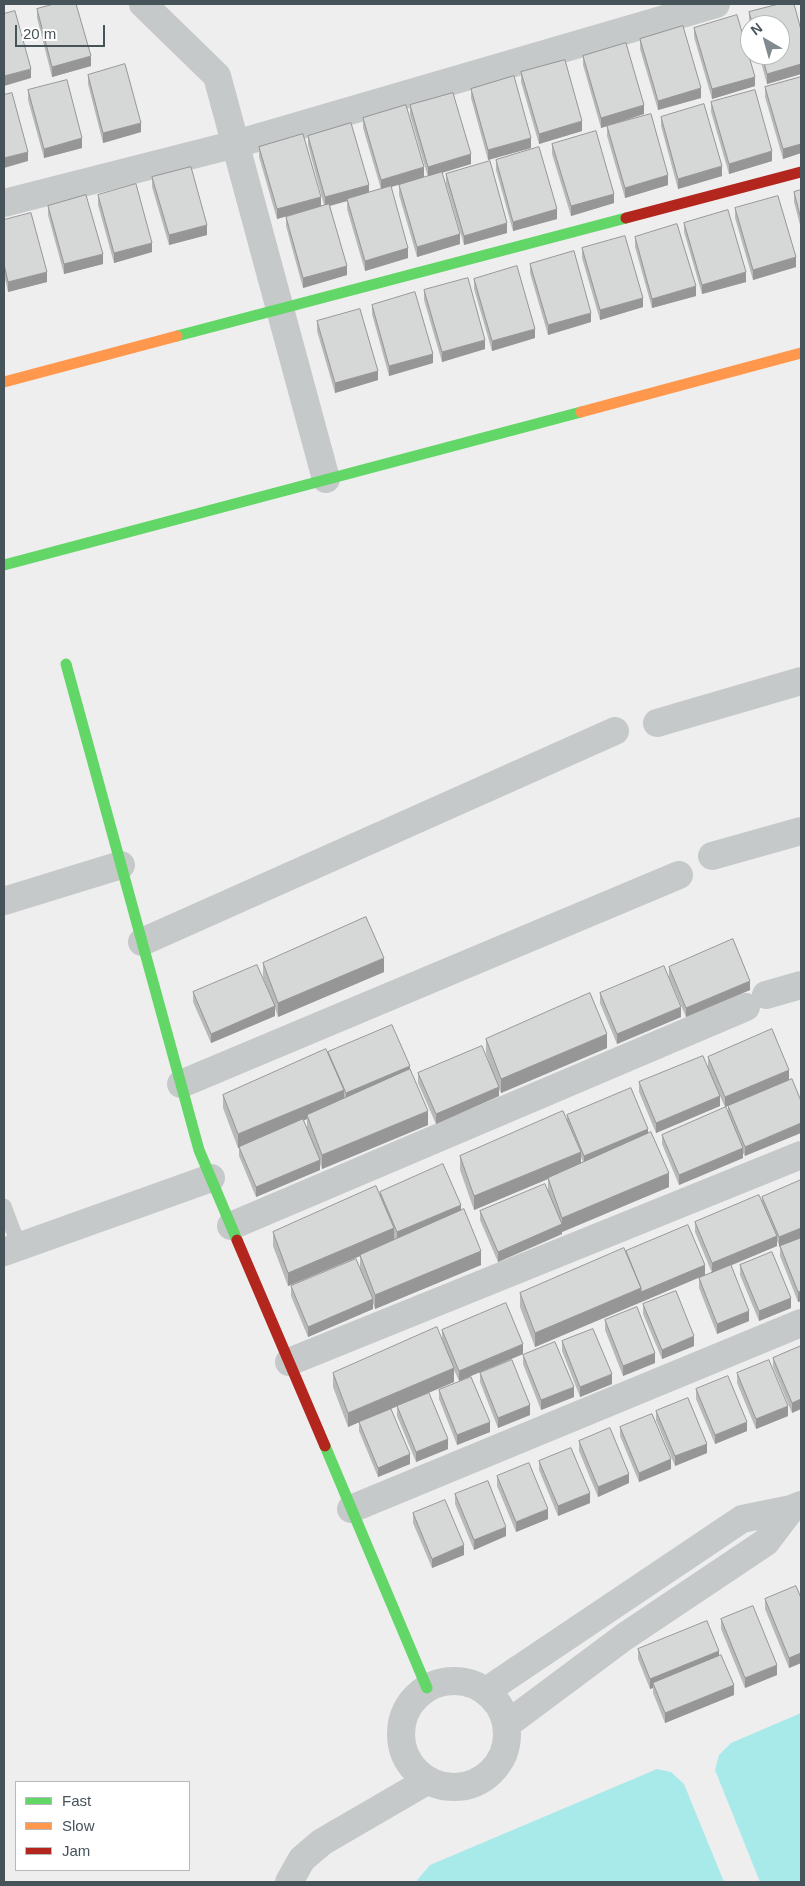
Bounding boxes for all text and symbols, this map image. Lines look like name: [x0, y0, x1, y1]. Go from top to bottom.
scale bar: [18, 15, 108, 47]
north arrow: [740, 15, 790, 65]
text: N: [747, 20, 765, 38]
text: 20 m: [23, 25, 56, 42]
legend: [15, 1781, 190, 1871]
text: Fast: [62, 1792, 91, 1809]
text: Slow: [62, 1817, 95, 1834]
text: Jam: [62, 1842, 90, 1859]

